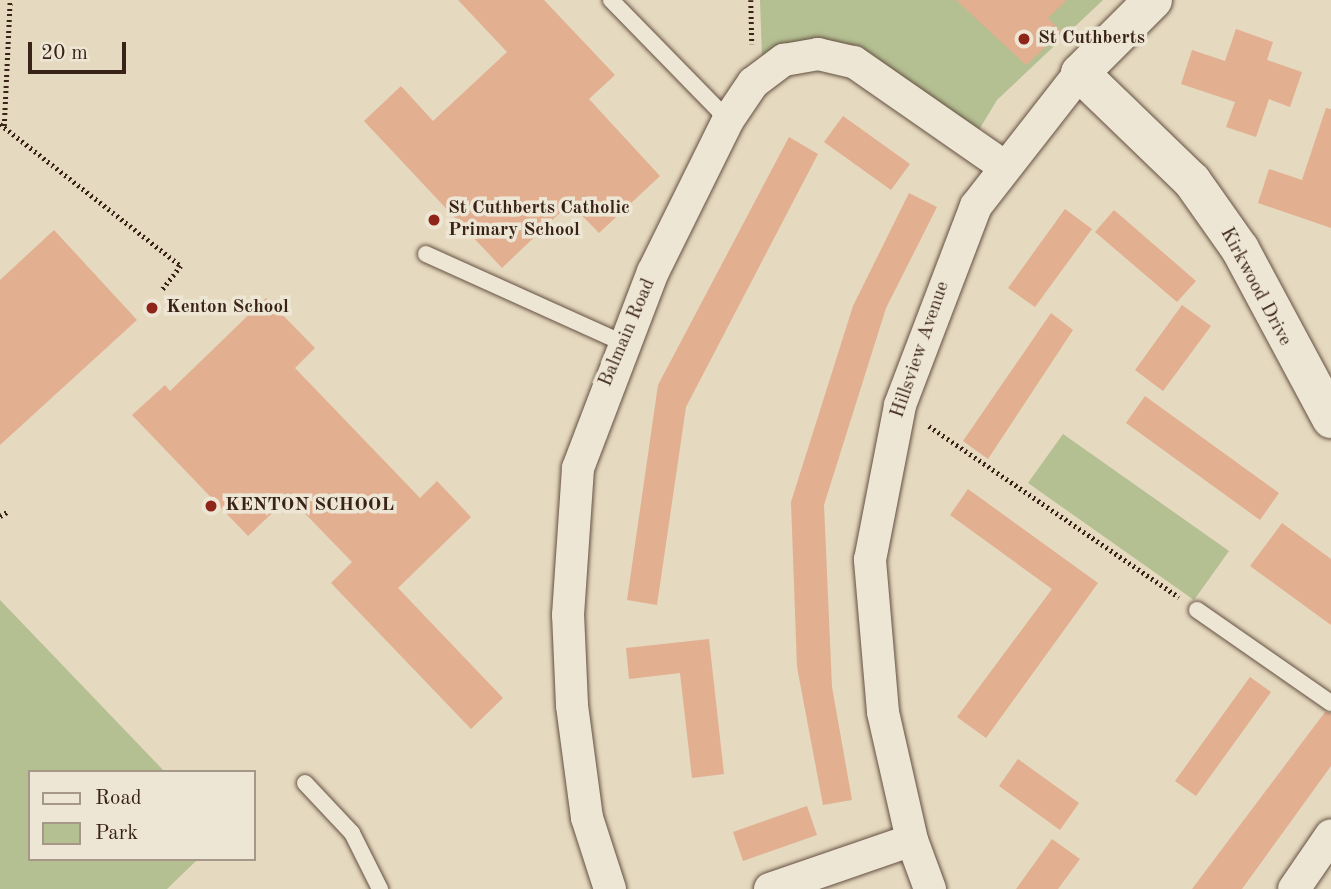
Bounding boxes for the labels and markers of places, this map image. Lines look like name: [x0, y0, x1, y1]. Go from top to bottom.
place label: St Cuthberts: [1038, 28, 1145, 50]
marker: St Cuthberts: [1016, 31, 1032, 47]
place label: St Cuthberts Catholic Primary School: [448, 198, 630, 242]
marker: St Cuthberts Catholic Primary School: [426, 212, 442, 228]
place label: Kenton School: [166, 297, 289, 319]
marker: Kenton School: [144, 300, 160, 316]
place label: KENTON SCHOOL: [225, 495, 394, 517]
marker: KENTON SCHOOL: [203, 498, 219, 514]

